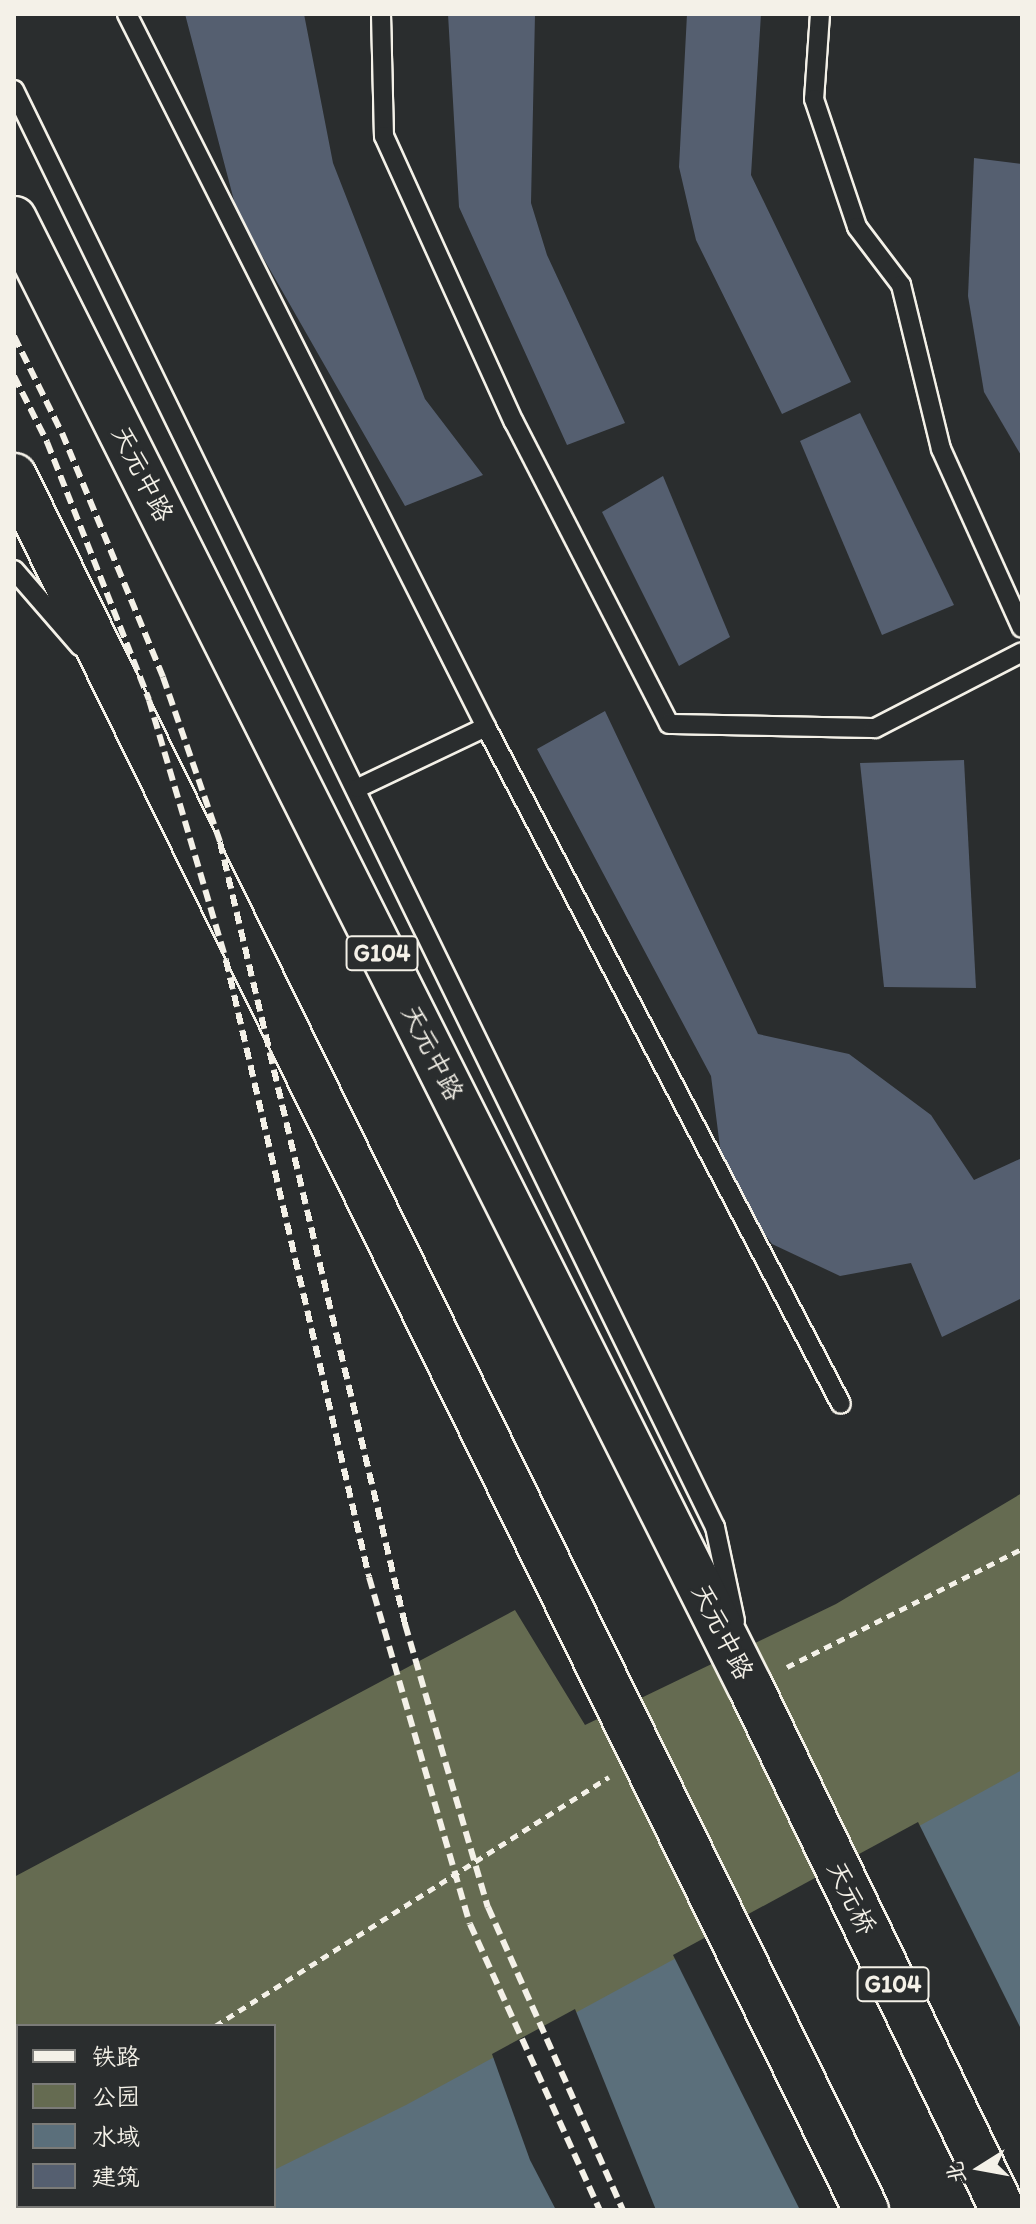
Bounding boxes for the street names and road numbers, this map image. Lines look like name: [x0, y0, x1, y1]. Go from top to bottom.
street label: 天元中路: [104, 421, 180, 527]
road number: G104: [344, 933, 420, 973]
street label: 天元中路: [394, 1000, 470, 1106]
street label: 天元中路: [684, 1579, 760, 1685]
street label: 天元桥: [820, 1856, 882, 1940]
road number: G104: [855, 1964, 931, 2004]

